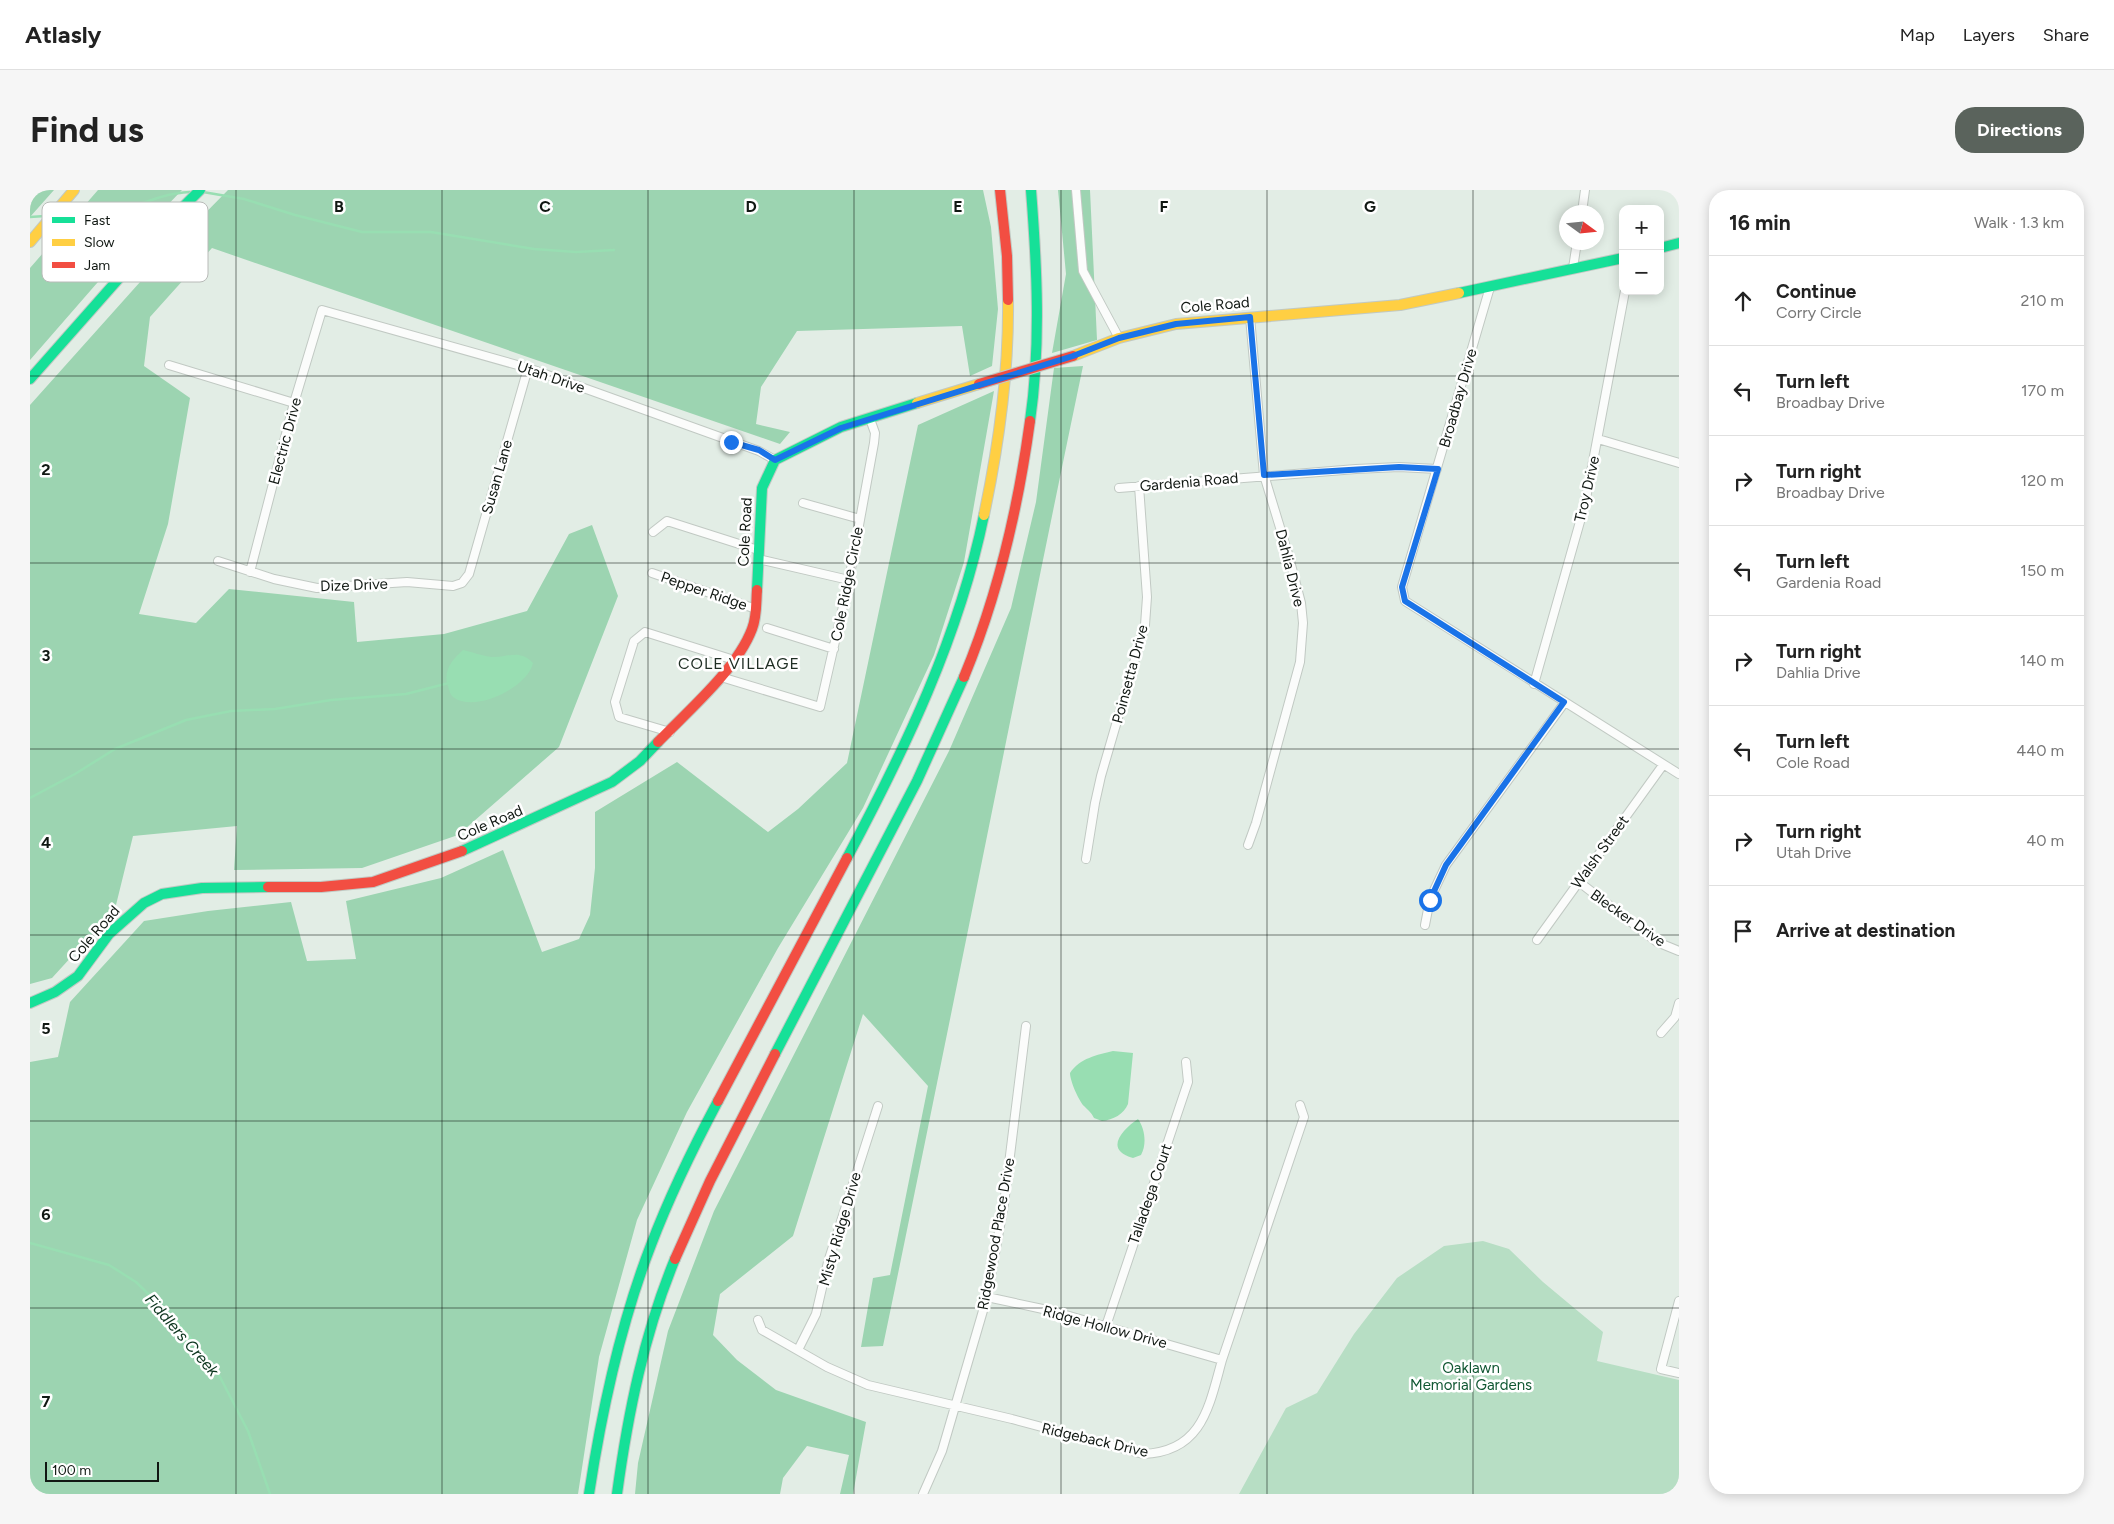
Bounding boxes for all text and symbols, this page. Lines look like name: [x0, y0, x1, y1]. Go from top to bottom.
text: Atlasly: [25, 20, 101, 49]
text: Map: [1900, 24, 1935, 46]
text: Layers: [1963, 24, 2015, 46]
text: Share: [2043, 24, 2089, 46]
button: Directions: [1955, 107, 2084, 153]
text: Find us: [30, 109, 144, 151]
text: B: [334, 197, 344, 216]
text: C: [539, 197, 551, 216]
text: D: [745, 197, 757, 216]
text: E: [953, 197, 963, 216]
text: F: [1160, 197, 1169, 216]
text: G: [1364, 197, 1376, 216]
legend: [42, 202, 208, 282]
north arrow: [1559, 205, 1604, 250]
map controls: [1619, 205, 1664, 295]
button: +: [1619, 205, 1664, 250]
text: 16 min: [1729, 210, 1791, 235]
text: Fast: [84, 212, 110, 229]
text: Walk · 1.3 km: [1974, 213, 2064, 232]
text: Slow: [84, 234, 115, 251]
button: −: [1619, 250, 1664, 295]
text: Jam: [84, 257, 110, 274]
text: Continue: [1776, 280, 1856, 303]
icon: ahead: [1729, 287, 1757, 315]
text: 210 m: [2021, 291, 2064, 310]
street label: Cole Road: [1180, 293, 1250, 317]
text: Corry Circle: [1776, 303, 1862, 322]
street label: Broadbay Drive: [1435, 347, 1481, 449]
street label: Utah Drive: [515, 357, 587, 397]
text: Turn left: [1776, 370, 1850, 393]
icon: left: [1729, 377, 1757, 405]
text: 170 m: [2021, 381, 2064, 400]
text: Broadbay Drive: [1776, 393, 1885, 412]
street label: Electric Drive: [265, 396, 305, 486]
route end: [720, 431, 743, 454]
street label: Susan Lane: [478, 438, 516, 516]
street label: Troy Drive: [1571, 454, 1603, 524]
text: 2: [41, 460, 51, 479]
text: Turn right: [1776, 460, 1862, 483]
icon: right: [1729, 467, 1757, 495]
street label: Gardenia Road: [1139, 469, 1239, 495]
text: 120 m: [2021, 471, 2064, 490]
text: Broadbay Drive: [1776, 483, 1885, 502]
street label: Cole Road: [734, 497, 756, 567]
street label: Cole Ridge Circle: [827, 525, 867, 643]
street label: Dahlia Drive: [1272, 527, 1308, 609]
text: Turn left: [1776, 550, 1850, 573]
icon: left: [1729, 557, 1757, 585]
text: 150 m: [2020, 561, 2064, 580]
street label: Pepper Ridge: [658, 568, 750, 614]
text: Gardenia Road: [1776, 573, 1881, 592]
street label: Dize Drive: [320, 575, 388, 595]
street label: Poinsetta Drive: [1108, 623, 1152, 725]
text: Turn right: [1776, 640, 1862, 663]
text: 3: [42, 646, 51, 665]
icon: right: [1729, 647, 1757, 675]
text: 140 m: [2020, 651, 2064, 670]
district label: COLE VILLAGE: [678, 654, 800, 673]
text: Dahlia Drive: [1776, 663, 1860, 682]
text: Turn left: [1776, 730, 1850, 753]
icon: left: [1729, 737, 1757, 765]
text: 440 m: [2016, 741, 2064, 760]
text: Cole Road: [1776, 753, 1850, 772]
street label: Cole Road: [455, 801, 525, 845]
street label: Walsh Street: [1567, 812, 1633, 892]
text: Turn right: [1776, 820, 1862, 843]
icon: right: [1729, 827, 1757, 855]
text: 40 m: [2026, 831, 2064, 850]
text: 4: [41, 833, 51, 852]
text: Utah Drive: [1776, 843, 1851, 862]
street label: Blecker Drive: [1587, 886, 1669, 950]
route start: [1419, 889, 1442, 912]
street label: Cole Road: [64, 902, 124, 966]
icon: arrive: [1729, 917, 1757, 945]
text: Arrive at destination: [1776, 919, 1955, 942]
text: 5: [41, 1019, 51, 1038]
street label: Talladega Court: [1124, 1141, 1176, 1247]
street label: Ridgewood Place Drive: [974, 1156, 1018, 1312]
street label: Misty Ridge Drive: [815, 1170, 865, 1288]
text: 6: [41, 1205, 51, 1224]
water label: Fiddlers Creek: [141, 1290, 224, 1381]
street label: Ridge Hollow Drive: [1041, 1302, 1169, 1352]
park label: Oaklawn Memorial Gardens: [1410, 1359, 1532, 1394]
text: 7: [42, 1392, 51, 1411]
street label: Ridgeback Drive: [1040, 1419, 1150, 1461]
scale bar: [45, 1459, 159, 1482]
text: 100 m: [52, 1462, 91, 1479]

